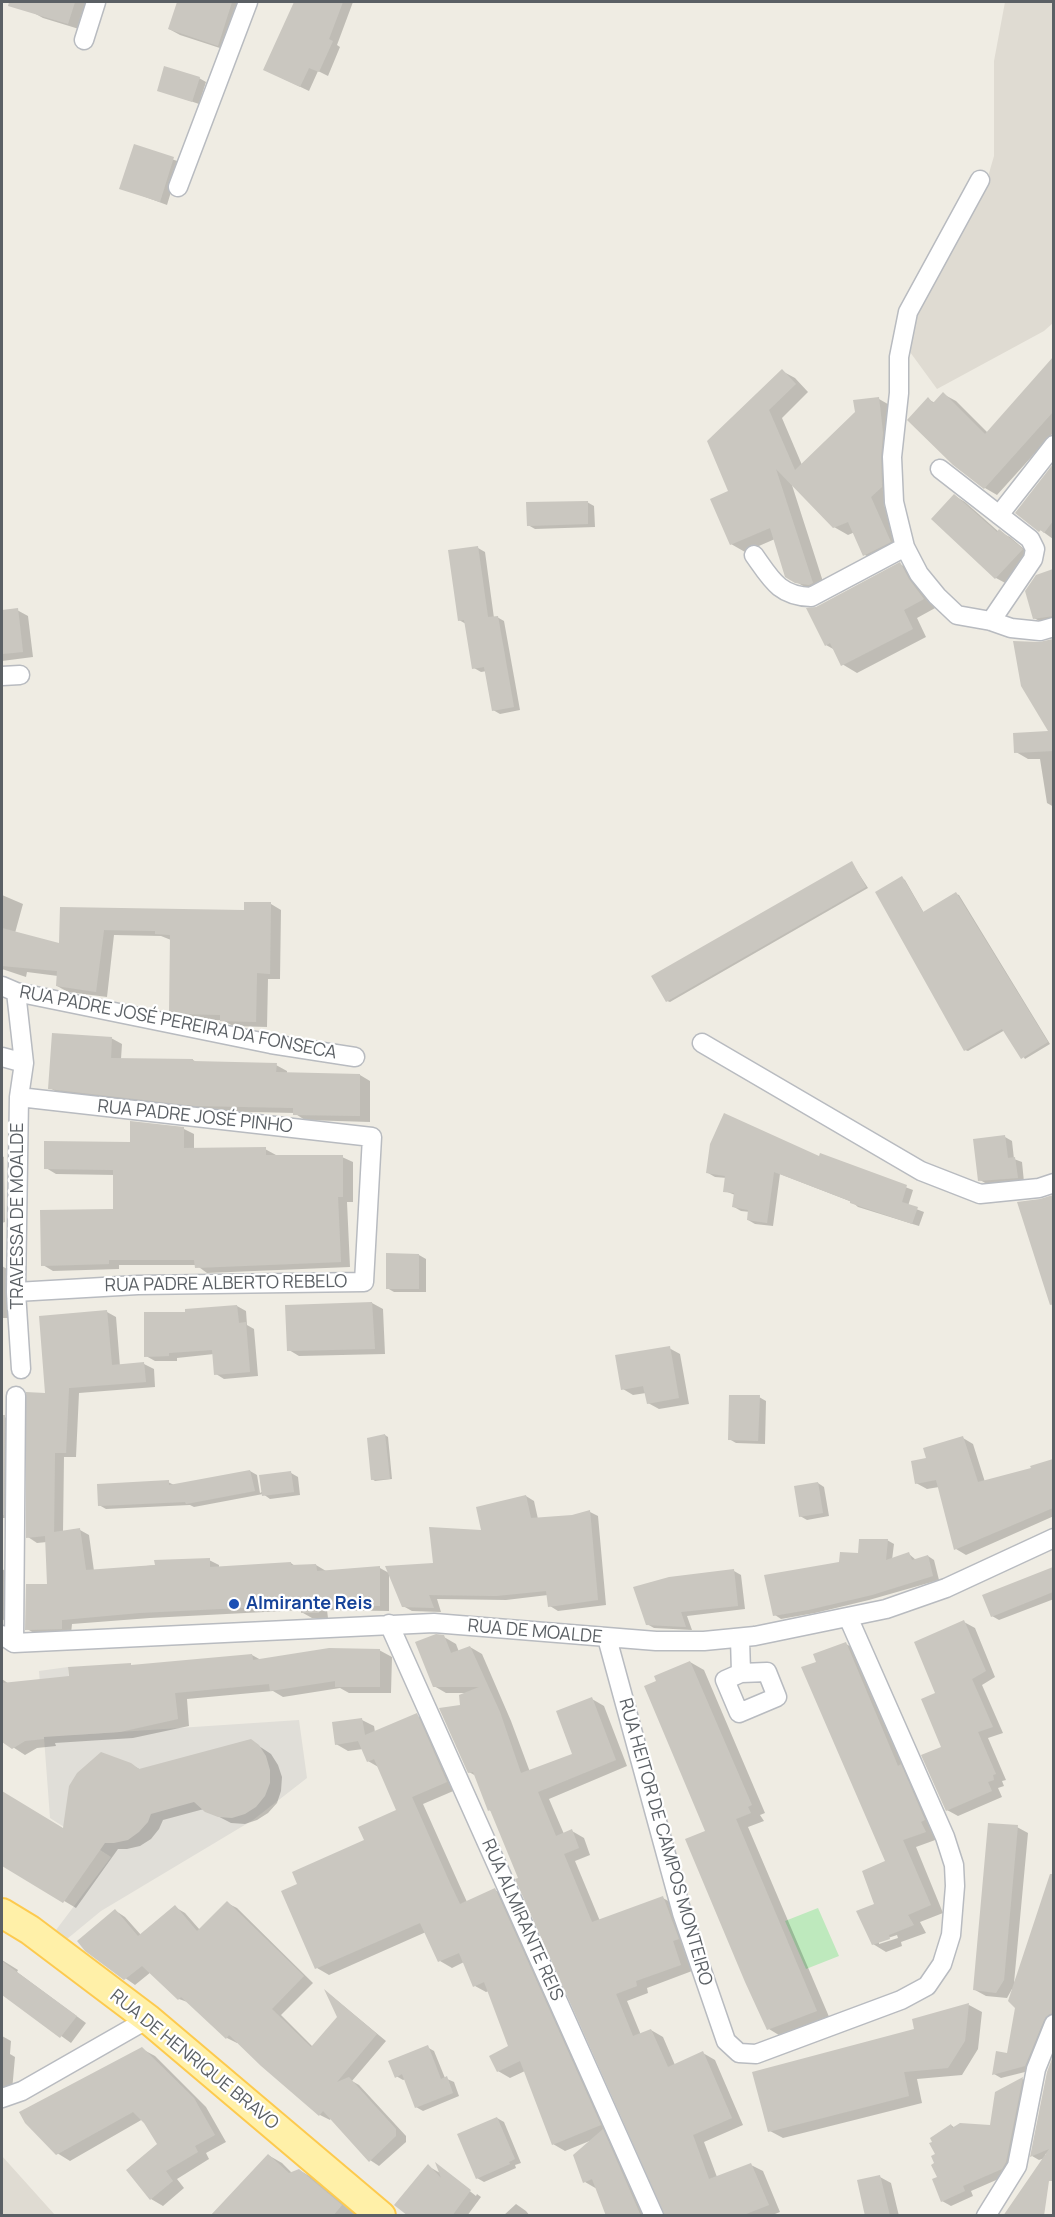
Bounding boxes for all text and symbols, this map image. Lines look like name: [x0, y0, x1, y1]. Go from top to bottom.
street label: RUA PADRE JOSÉ PEREIRA DA FONSECA: [18, 982, 338, 1064]
street label: RUA PADRE JOSÉ PINHO: [96, 1096, 294, 1138]
street label: TRAVESSA DE MOALDE: [7, 1122, 29, 1310]
street label: RUA PADRE ALBERTO REBELO: [105, 1271, 347, 1297]
place label: Almirante Reis: [246, 1593, 372, 1615]
marker: Almirante Reis: [227, 1597, 241, 1611]
street label: RUA DE MOALDE: [467, 1615, 603, 1649]
street label: RUA HEITOR DE CAMPOS MONTEIRO: [614, 1696, 716, 1988]
street label: RUA ALMIRANTE REIS: [477, 1836, 567, 2004]
street label: RUA DE HENRIQUE BRAVO: [105, 1985, 283, 2135]

